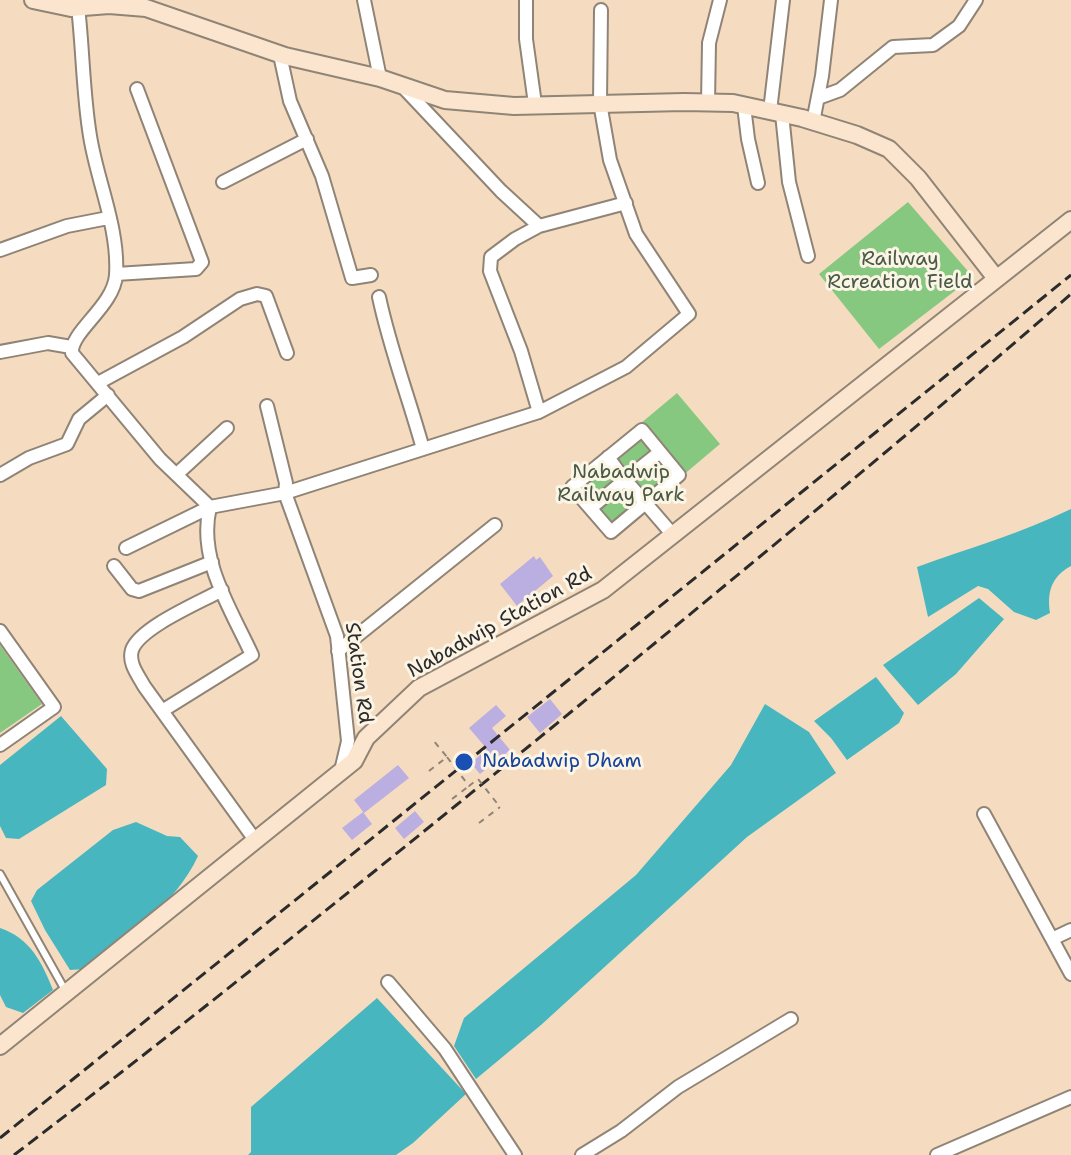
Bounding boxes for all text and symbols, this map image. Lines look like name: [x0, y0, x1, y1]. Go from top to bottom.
park label: Railway Rcreation Field: [827, 248, 973, 295]
park label: Nabadwip Railway Park: [557, 461, 685, 508]
street label: Nabadwip Station Rd: [404, 562, 596, 684]
street label: Station Rd: [339, 621, 377, 725]
place label: Nabadwip Dham: [482, 750, 642, 774]
marker: Nabadwip Dham: [453, 751, 475, 773]

